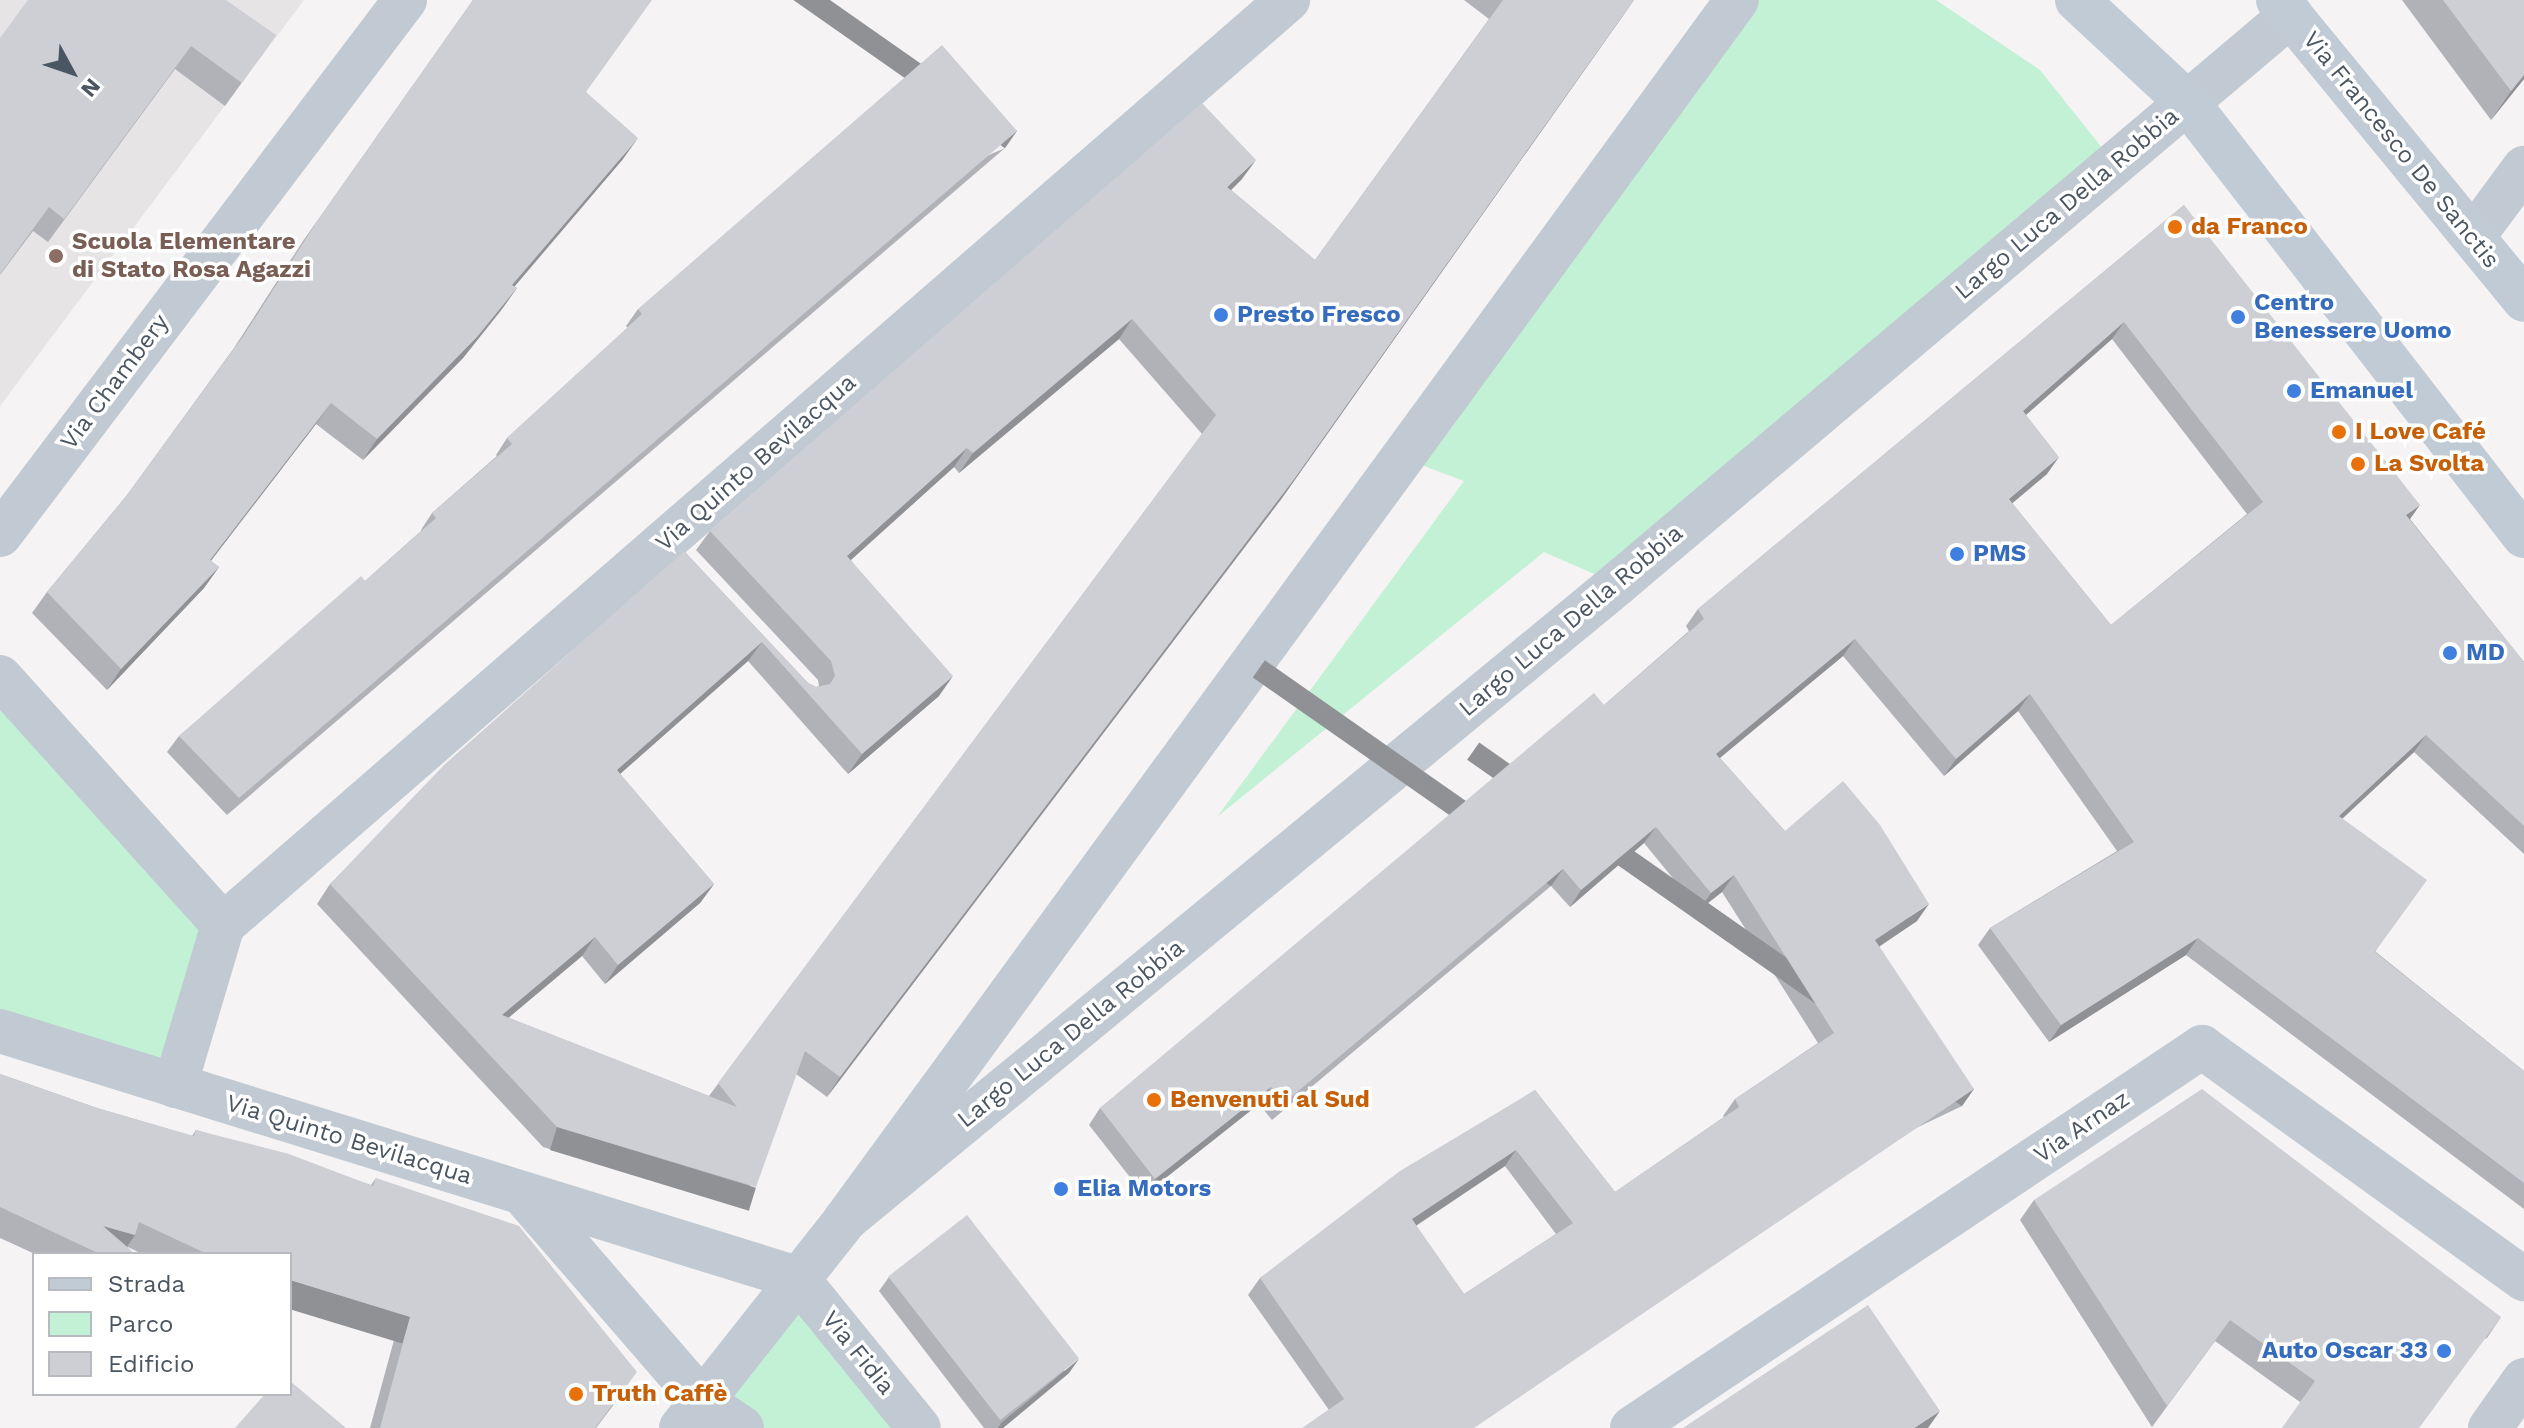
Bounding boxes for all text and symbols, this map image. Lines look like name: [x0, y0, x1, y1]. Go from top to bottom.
street label: Via Francesco De Sanctis: [2296, 26, 2506, 274]
north arrow: [32, 32, 112, 112]
text: N: [76, 73, 106, 102]
street label: Largo Luca Della Robbia: [1949, 102, 2185, 306]
place label: da Franco: [2191, 213, 2308, 241]
marker: da Franco: [2166, 218, 2184, 236]
place label: Scuola Elementare di Stato Rosa Agazzi: [72, 228, 312, 284]
marker: Scuola Elementare di Stato Rosa Agazzi: [47, 247, 65, 265]
place label: Centro Benessere Uomo: [2254, 289, 2452, 345]
place label: Presto Fresco: [1237, 301, 1401, 329]
marker: Presto Fresco: [1212, 306, 1230, 324]
street label: Via Chambery: [55, 308, 175, 456]
marker: Centro Benessere Uomo: [2229, 308, 2247, 326]
street label: Via Quinto Bevilacqua: [650, 368, 862, 558]
place label: Emanuel: [2310, 377, 2413, 405]
marker: Emanuel: [2285, 382, 2303, 400]
place label: I Love Café: [2355, 418, 2486, 446]
marker: I Love Café: [2330, 423, 2348, 441]
place label: La Svolta: [2374, 450, 2484, 478]
marker: La Svolta: [2349, 455, 2367, 473]
street label: Largo Luca Della Robbia: [1453, 519, 1689, 723]
place label: PMS: [1973, 540, 2026, 568]
marker: PMS: [1948, 545, 1966, 563]
place label: MD: [2466, 639, 2505, 667]
marker: MD: [2441, 644, 2459, 662]
street label: Largo Luca Della Robbia: [952, 933, 1190, 1135]
street label: Via Arnaz: [2028, 1084, 2136, 1170]
place label: Benvenuti al Sud: [1170, 1086, 1370, 1114]
street label: Via Quinto Bevilacqua: [222, 1089, 476, 1191]
marker: Benvenuti al Sud: [1145, 1091, 1163, 1109]
place label: Elia Motors: [1077, 1175, 1212, 1203]
marker: Elia Motors: [1052, 1180, 1070, 1198]
legend: [32, 1252, 292, 1396]
text: Strada: [108, 1270, 185, 1298]
street label: Via Fidia: [815, 1305, 901, 1401]
text: Parco: [108, 1310, 173, 1338]
place label: Auto Oscar 33: [2262, 1337, 2428, 1365]
marker: Auto Oscar 33: [2435, 1342, 2453, 1360]
text: Edificio: [108, 1350, 194, 1378]
place label: Truth Caffè: [592, 1380, 727, 1408]
marker: Truth Caffè: [567, 1385, 585, 1403]

